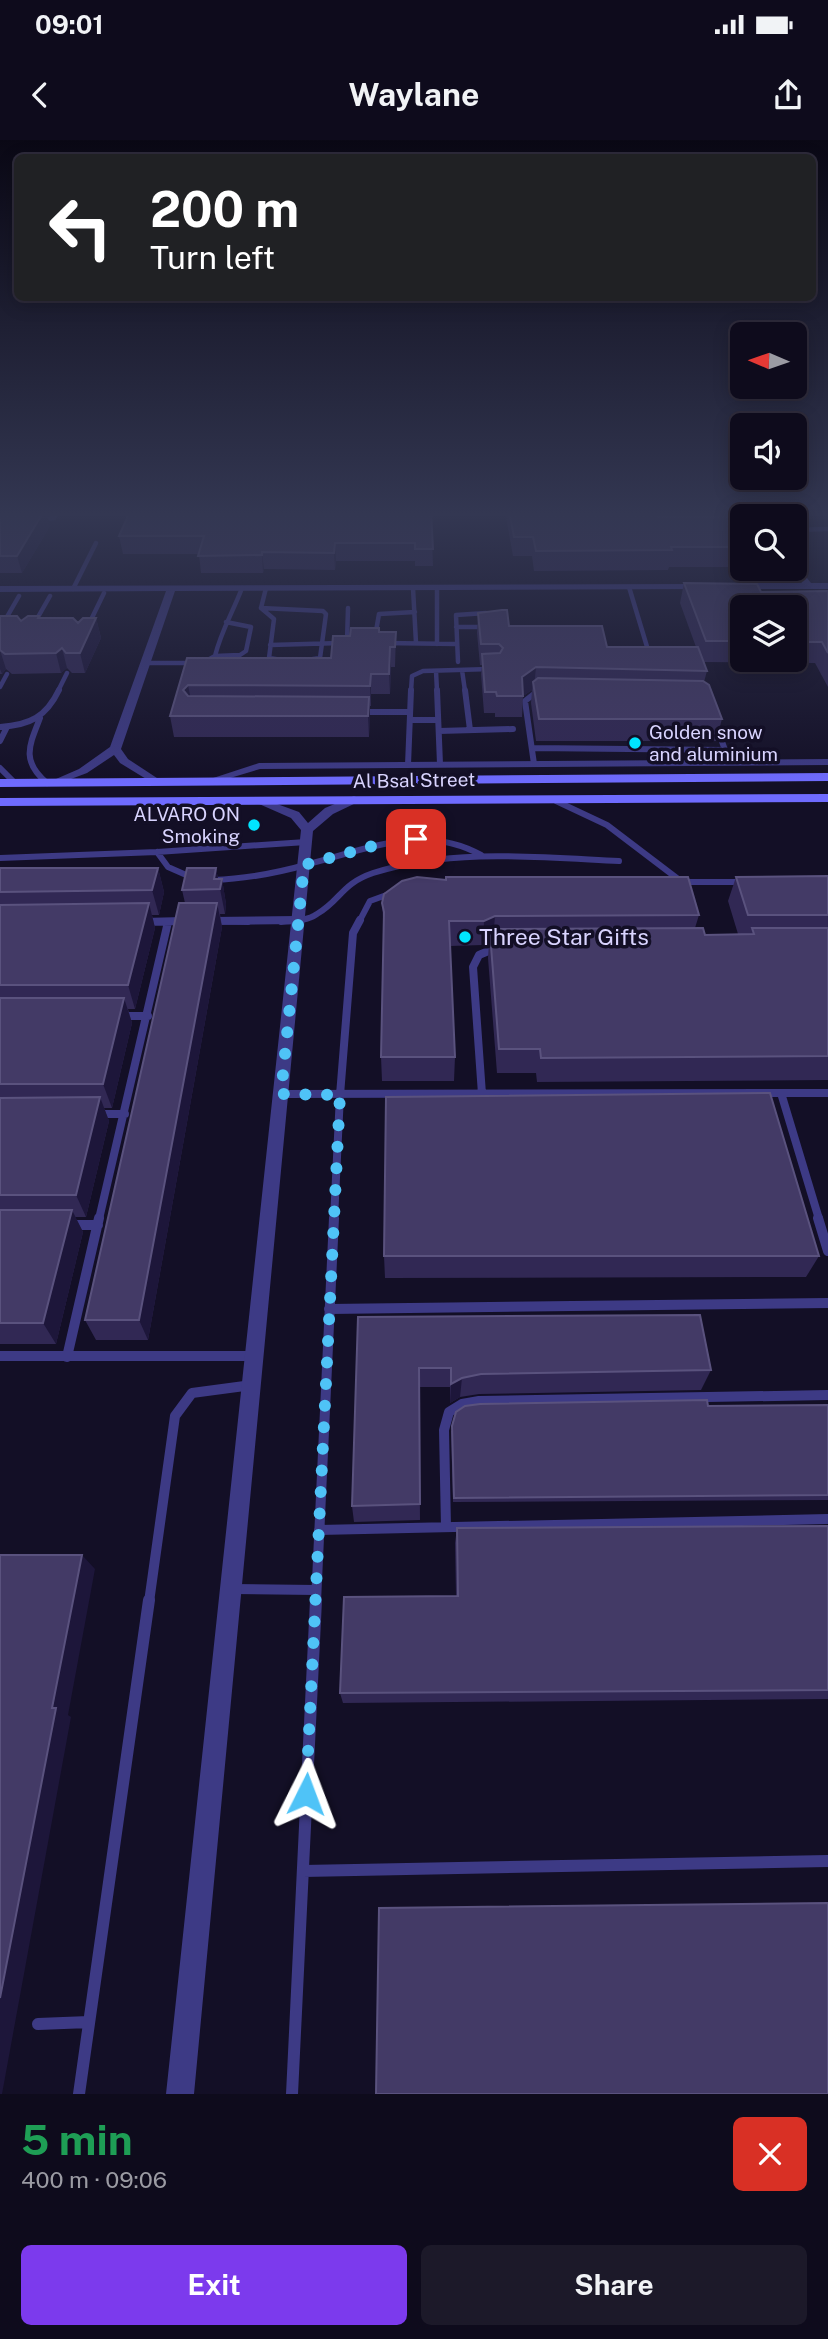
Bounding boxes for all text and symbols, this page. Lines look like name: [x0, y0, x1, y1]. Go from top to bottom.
text: 09:01: [35, 9, 104, 40]
icon: back: [21, 76, 59, 114]
text: Waylane: [349, 76, 479, 113]
icon: share: [769, 76, 807, 114]
text: 200 m: [150, 180, 299, 238]
icon: left: [35, 182, 126, 273]
text: Turn left: [150, 239, 275, 276]
north arrow: [730, 322, 807, 399]
map controls: [730, 322, 807, 672]
button: sound: [730, 413, 807, 490]
button: search: [730, 504, 807, 581]
button: layers: [730, 595, 807, 672]
place label: Golden snow and aluminium: [649, 721, 778, 765]
marker: Golden snow and aluminium: [627, 735, 643, 751]
street label: Al Bsal Street: [352, 768, 476, 792]
place label: ALVARO ON Smoking: [133, 803, 240, 847]
pin: [386, 809, 446, 869]
marker: ALVARO ON Smoking: [246, 817, 262, 833]
icon: arrive: [397, 820, 435, 858]
place label: Three Star Gifts: [479, 923, 649, 950]
marker: Three Star Gifts: [457, 929, 473, 945]
position arrow: [269, 1757, 343, 1831]
text: 5 min: [21, 2115, 133, 2164]
button: close: [733, 2117, 807, 2191]
text: 400 m · 09:06: [21, 2166, 167, 2193]
button: Exit: [21, 2245, 407, 2325]
button: Share: [421, 2245, 807, 2325]

